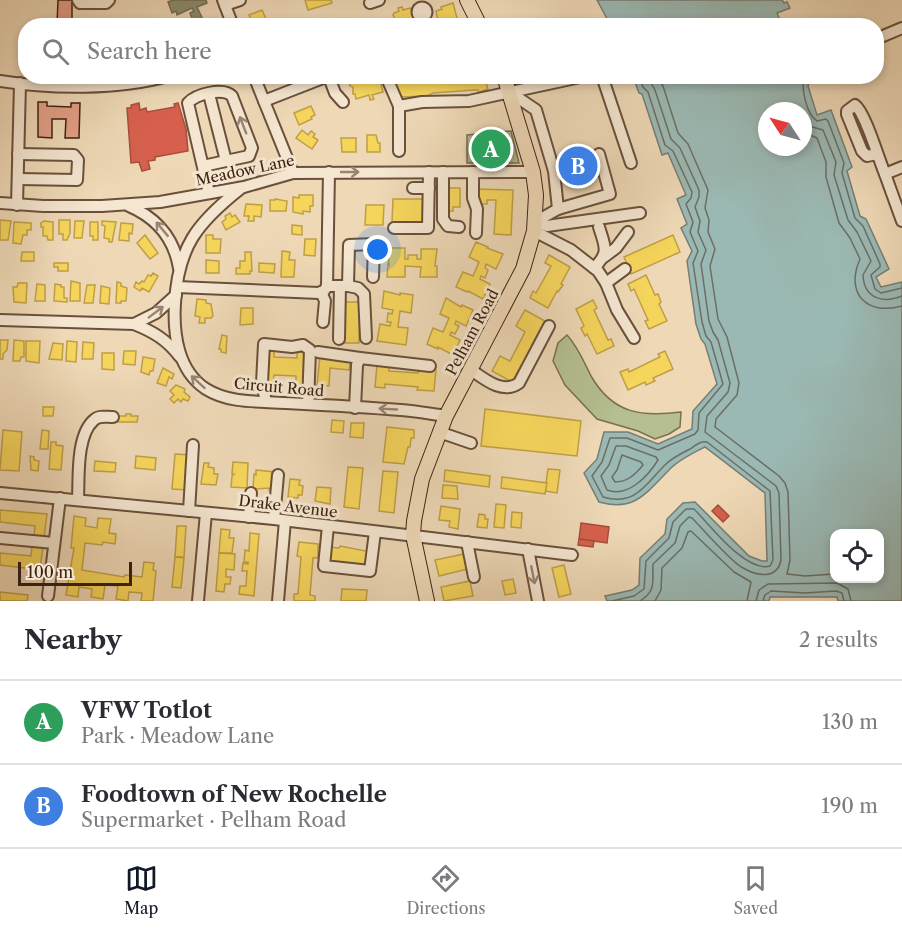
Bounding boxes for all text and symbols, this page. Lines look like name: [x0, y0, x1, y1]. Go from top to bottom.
search box: [18, 18, 884, 84]
icon: search: [39, 35, 72, 68]
text: Search here: [87, 38, 212, 65]
north arrow: [758, 102, 812, 156]
one-way arrow: [237, 116, 248, 135]
pin: A: [472, 126, 510, 172]
pin: B: [558, 144, 598, 188]
street label: Meadow Lane: [194, 150, 296, 190]
one-way arrow: [339, 166, 359, 178]
one-way arrow: [155, 221, 168, 237]
your location: [363, 235, 392, 264]
street label: Pelham Road: [441, 286, 503, 378]
one-way arrow: [148, 305, 164, 318]
street label: Circuit Road: [233, 374, 325, 400]
one-way arrow: [191, 375, 206, 389]
one-way arrow: [379, 404, 399, 415]
street label: Drake Avenue: [237, 491, 339, 521]
map controls: [830, 529, 884, 583]
button: locate: [830, 529, 884, 583]
scale bar: [18, 559, 132, 586]
text: 100 m: [27, 562, 73, 582]
one-way arrow: [528, 565, 539, 584]
text: Nearby: [24, 624, 122, 656]
text: 2 results: [799, 628, 878, 652]
text: VFW Totlot: [81, 697, 212, 724]
text: A: [36, 710, 51, 734]
text: 130 m: [822, 710, 878, 734]
text: Park · Meadow Lane: [81, 724, 274, 748]
text: Foodtown of New Rochelle: [81, 781, 387, 808]
text: B: [36, 794, 51, 818]
text: 190 m: [821, 794, 878, 818]
text: Supermarket · Pelham Road: [81, 808, 346, 832]
tab: Map: [124, 862, 158, 918]
tab: Directions: [406, 862, 485, 918]
tab: Saved: [734, 862, 778, 918]

